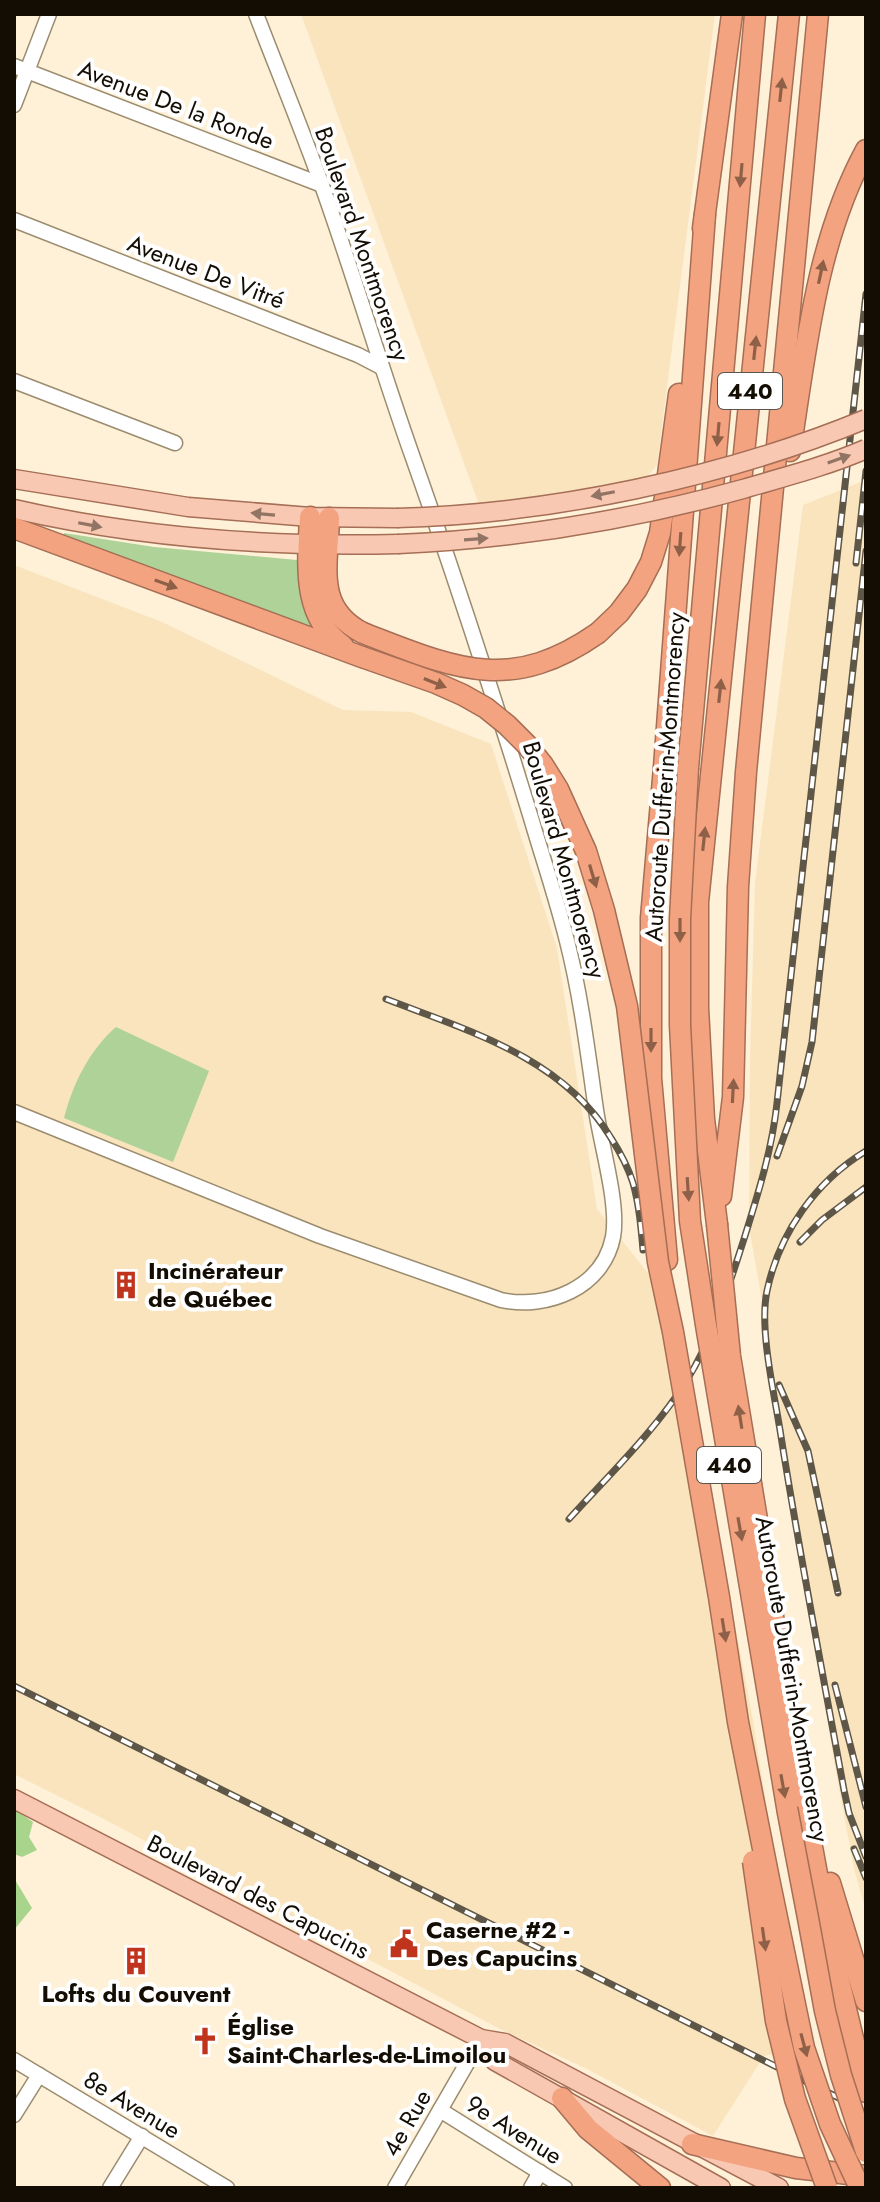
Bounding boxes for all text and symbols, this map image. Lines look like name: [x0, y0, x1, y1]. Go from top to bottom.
street label: Avenue De la Ronde: [73, 51, 279, 158]
one-way arrow: [774, 77, 787, 102]
street label: Boulevard Montmorency: [306, 122, 419, 366]
one-way arrow: [734, 163, 747, 188]
street label: Avenue De Vitré: [122, 225, 290, 318]
one-way arrow: [815, 260, 828, 285]
one-way arrow: [748, 335, 761, 360]
road number: 440: [718, 373, 782, 409]
one-way arrow: [711, 422, 724, 447]
one-way arrow: [827, 453, 851, 465]
one-way arrow: [590, 488, 615, 501]
one-way arrow: [250, 507, 275, 520]
one-way arrow: [78, 519, 103, 531]
one-way arrow: [464, 532, 489, 545]
one-way arrow: [673, 532, 686, 557]
one-way arrow: [154, 578, 178, 591]
street label: Autoroute Dufferin-Montmorency: [636, 610, 694, 943]
one-way arrow: [423, 677, 447, 690]
one-way arrow: [713, 678, 726, 703]
street label: Boulevard Montmorency: [514, 737, 615, 983]
one-way arrow: [697, 826, 710, 851]
one-way arrow: [588, 864, 600, 888]
one-way arrow: [674, 918, 686, 943]
one-way arrow: [645, 1028, 657, 1053]
one-way arrow: [726, 1078, 739, 1103]
one-way arrow: [682, 1177, 695, 1202]
place label: Incinérateur de Québec: [148, 1253, 283, 1316]
building icon: Incinérateur de Québec: [111, 1270, 141, 1300]
one-way arrow: [733, 1404, 746, 1429]
road number: 440: [697, 1447, 761, 1483]
street label: Autoroute Dufferin-Montmorency: [747, 1513, 838, 1845]
one-way arrow: [735, 1517, 747, 1542]
one-way arrow: [718, 1617, 731, 1642]
one-way arrow: [778, 1773, 790, 1798]
street label: Boulevard des Capucins: [141, 1825, 375, 1968]
place label: Caserne #2 - Des Capucins: [426, 1912, 577, 1975]
one-way arrow: [758, 1926, 771, 1951]
public building icon: Caserne #2 - Des Capucins: [389, 1929, 419, 1959]
building icon: Lofts du Couvent: [121, 1946, 151, 1976]
place label: Lofts du Couvent: [42, 1976, 231, 2011]
place label: Église Saint-Charles-de-Limoilou: [227, 2009, 506, 2072]
church icon: Église Saint-Charles-de-Limoilou: [190, 2026, 220, 2056]
one-way arrow: [799, 2033, 811, 2058]
street label: 8e Avenue: [77, 2062, 187, 2147]
street label: 4e Rue: [373, 2083, 440, 2163]
street label: 9e Avenue: [459, 2086, 569, 2173]

